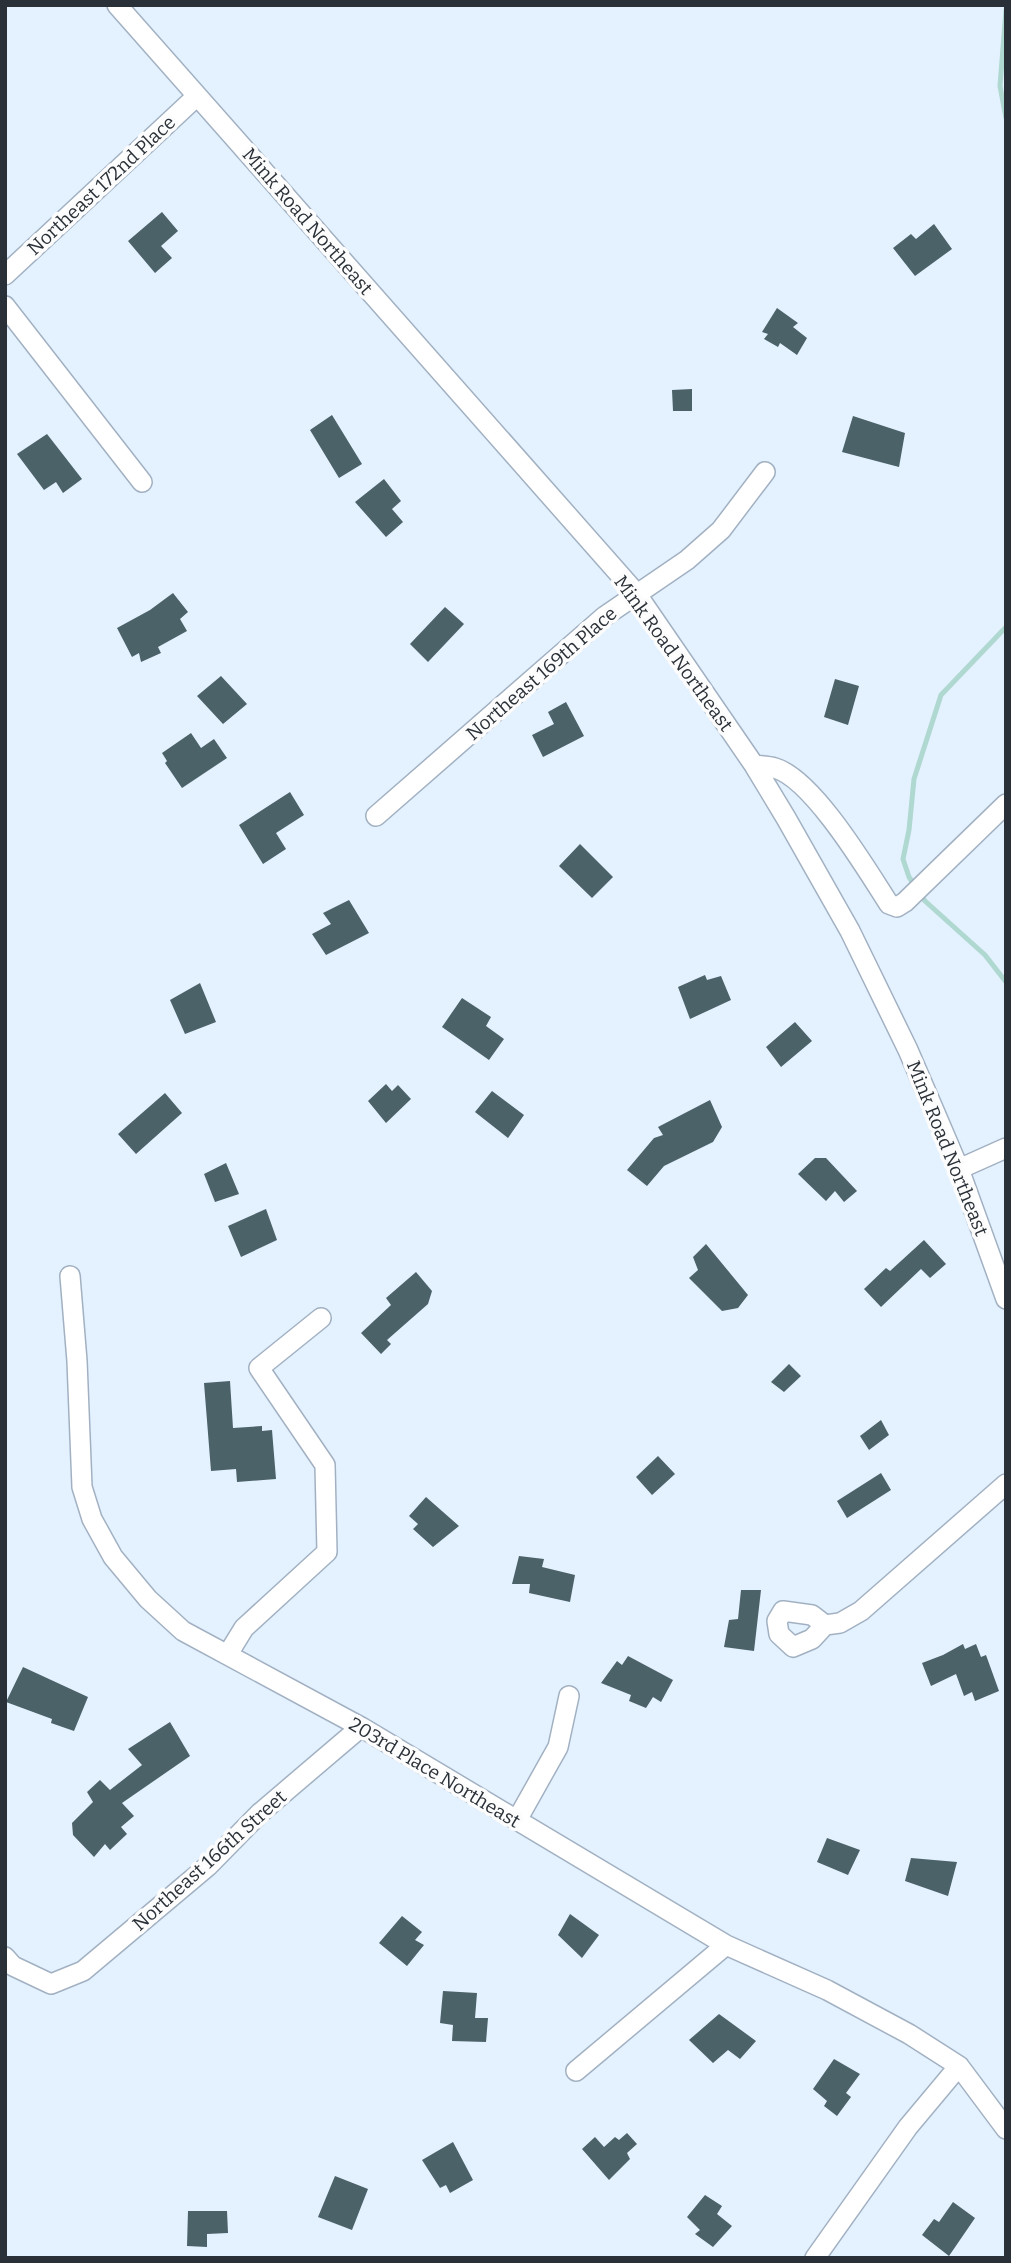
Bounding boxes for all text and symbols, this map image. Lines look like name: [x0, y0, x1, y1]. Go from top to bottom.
street label: Northeast 172nd Place: [23, 111, 180, 260]
street label: Mink Road Northeast: [238, 143, 378, 300]
street label: Mink Road Northeast: [609, 571, 738, 736]
street label: Northeast 169th Place: [461, 602, 621, 745]
street label: Mink Road Northeast: [902, 1057, 993, 1239]
street label: 203rd Place Northeast: [345, 1712, 525, 1833]
street label: Northeast 166th Street: [128, 1785, 291, 1936]

